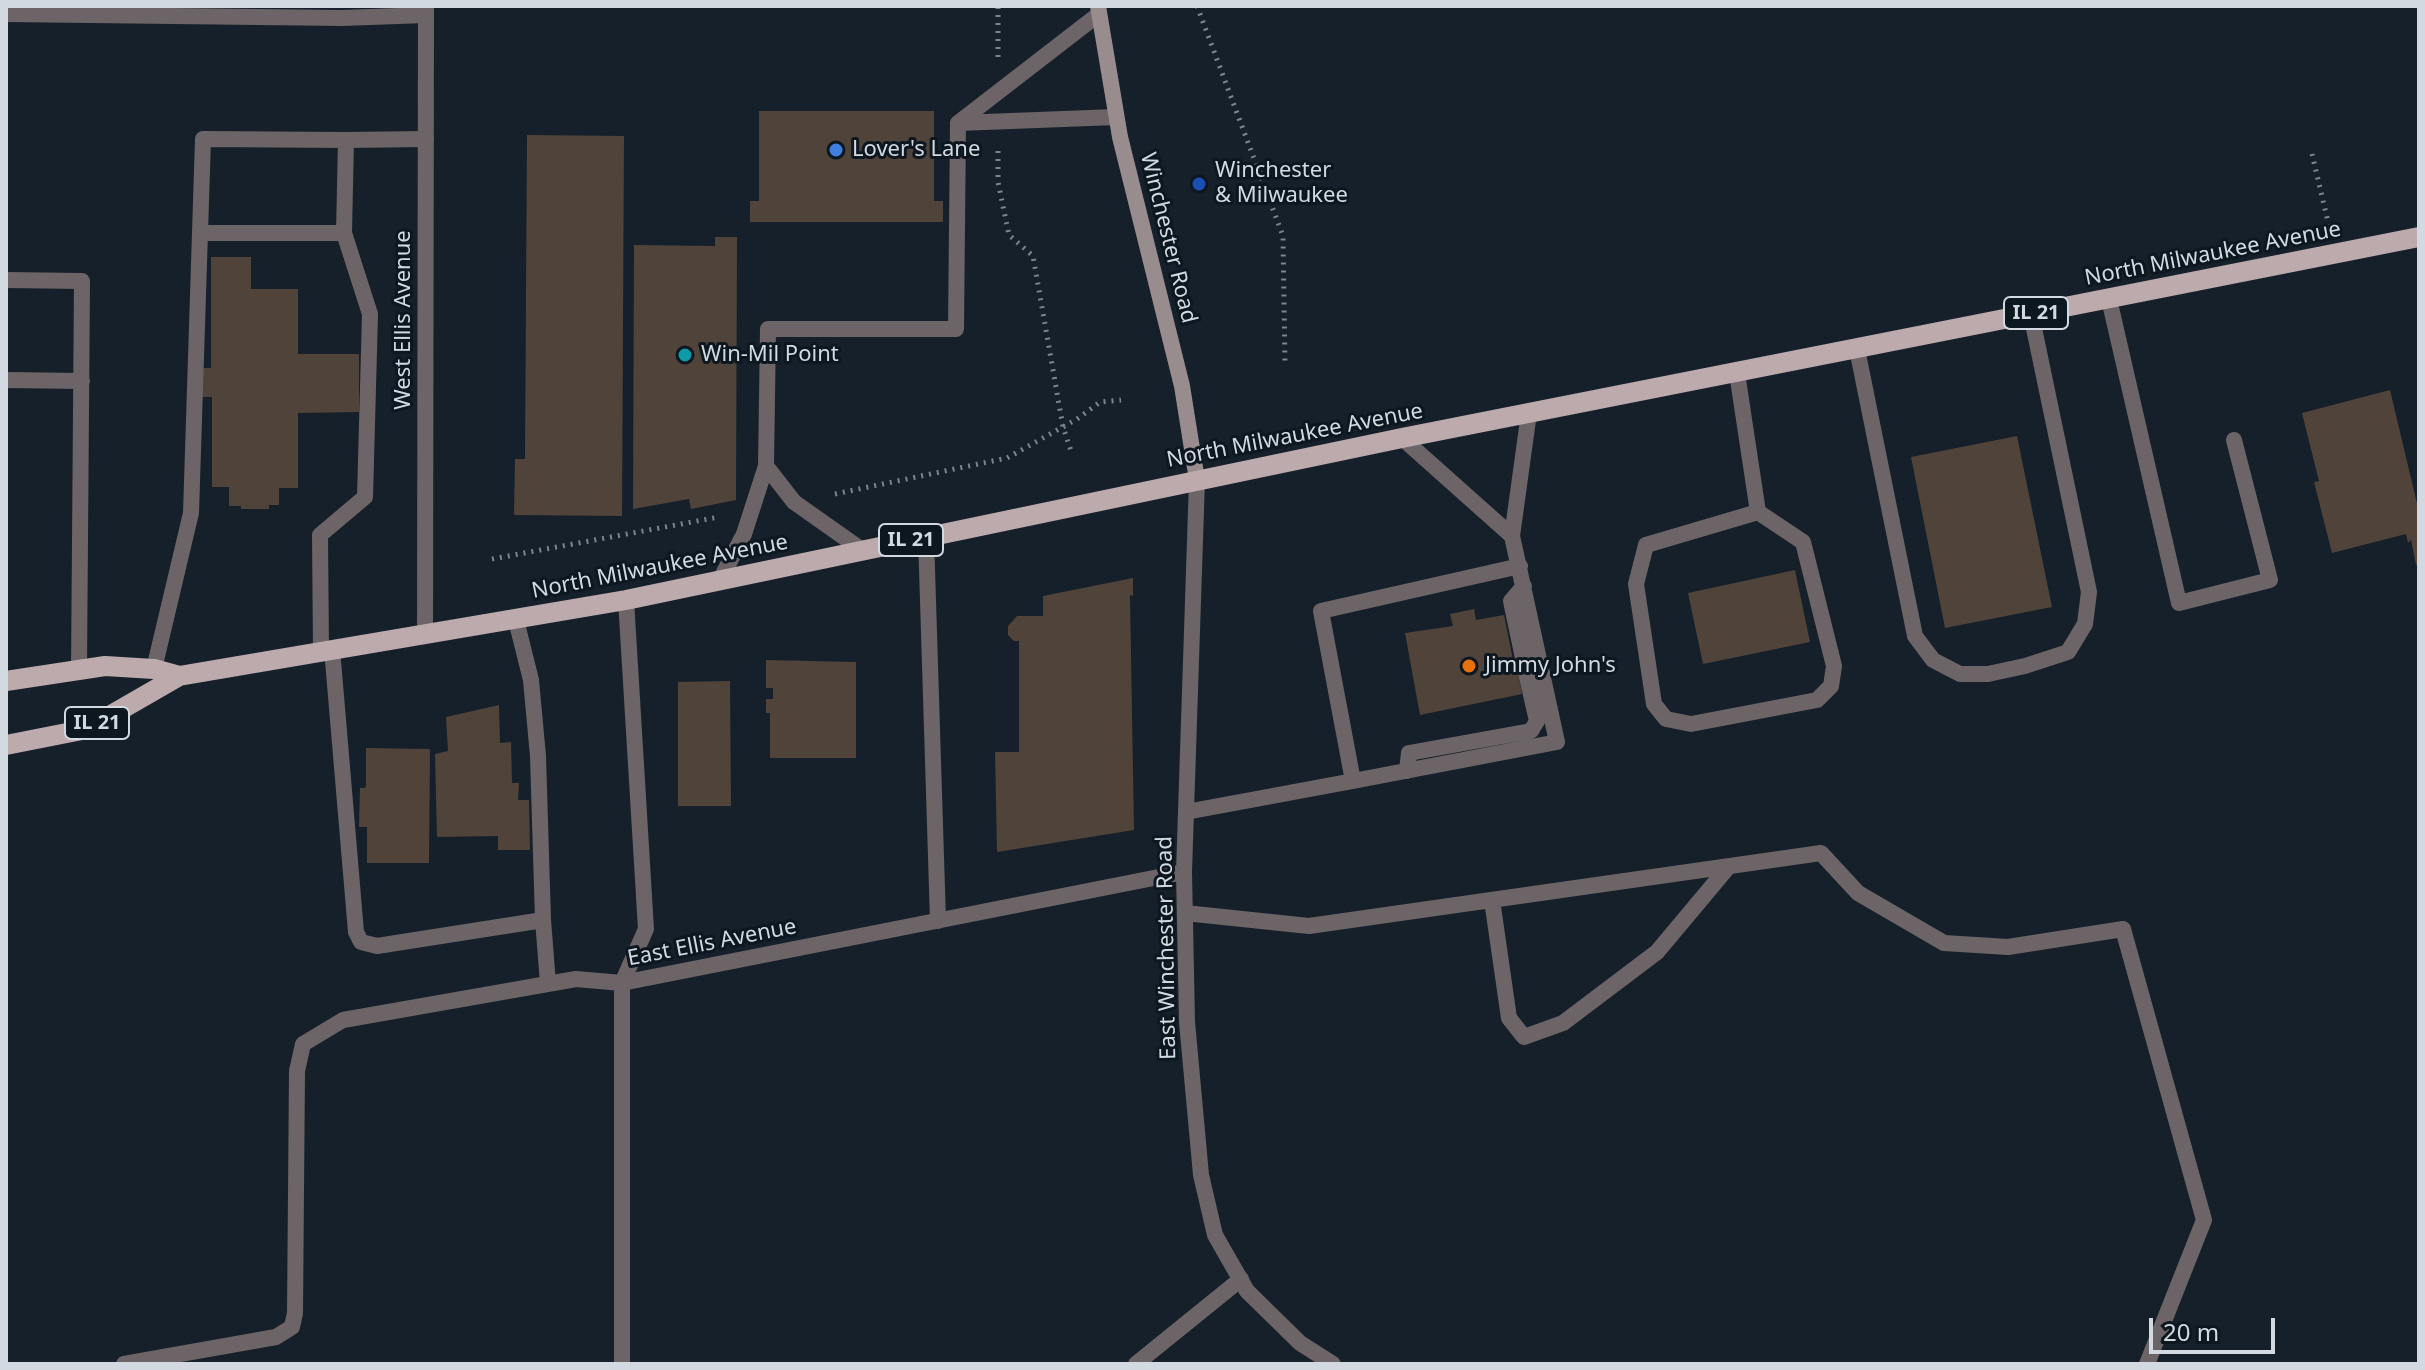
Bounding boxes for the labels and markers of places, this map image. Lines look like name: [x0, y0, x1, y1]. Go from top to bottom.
place label: Lover's Lane: [852, 137, 980, 163]
marker: Lover's Lane: [827, 141, 845, 159]
place label: Winchester & Milwaukee: [1215, 158, 1348, 210]
marker: Winchester & Milwaukee: [1190, 175, 1208, 193]
place label: Win-Mil Point: [701, 342, 839, 368]
marker: Win-Mil Point: [676, 346, 694, 364]
place label: Jimmy John's: [1485, 653, 1616, 679]
marker: Jimmy John's: [1460, 657, 1478, 675]

